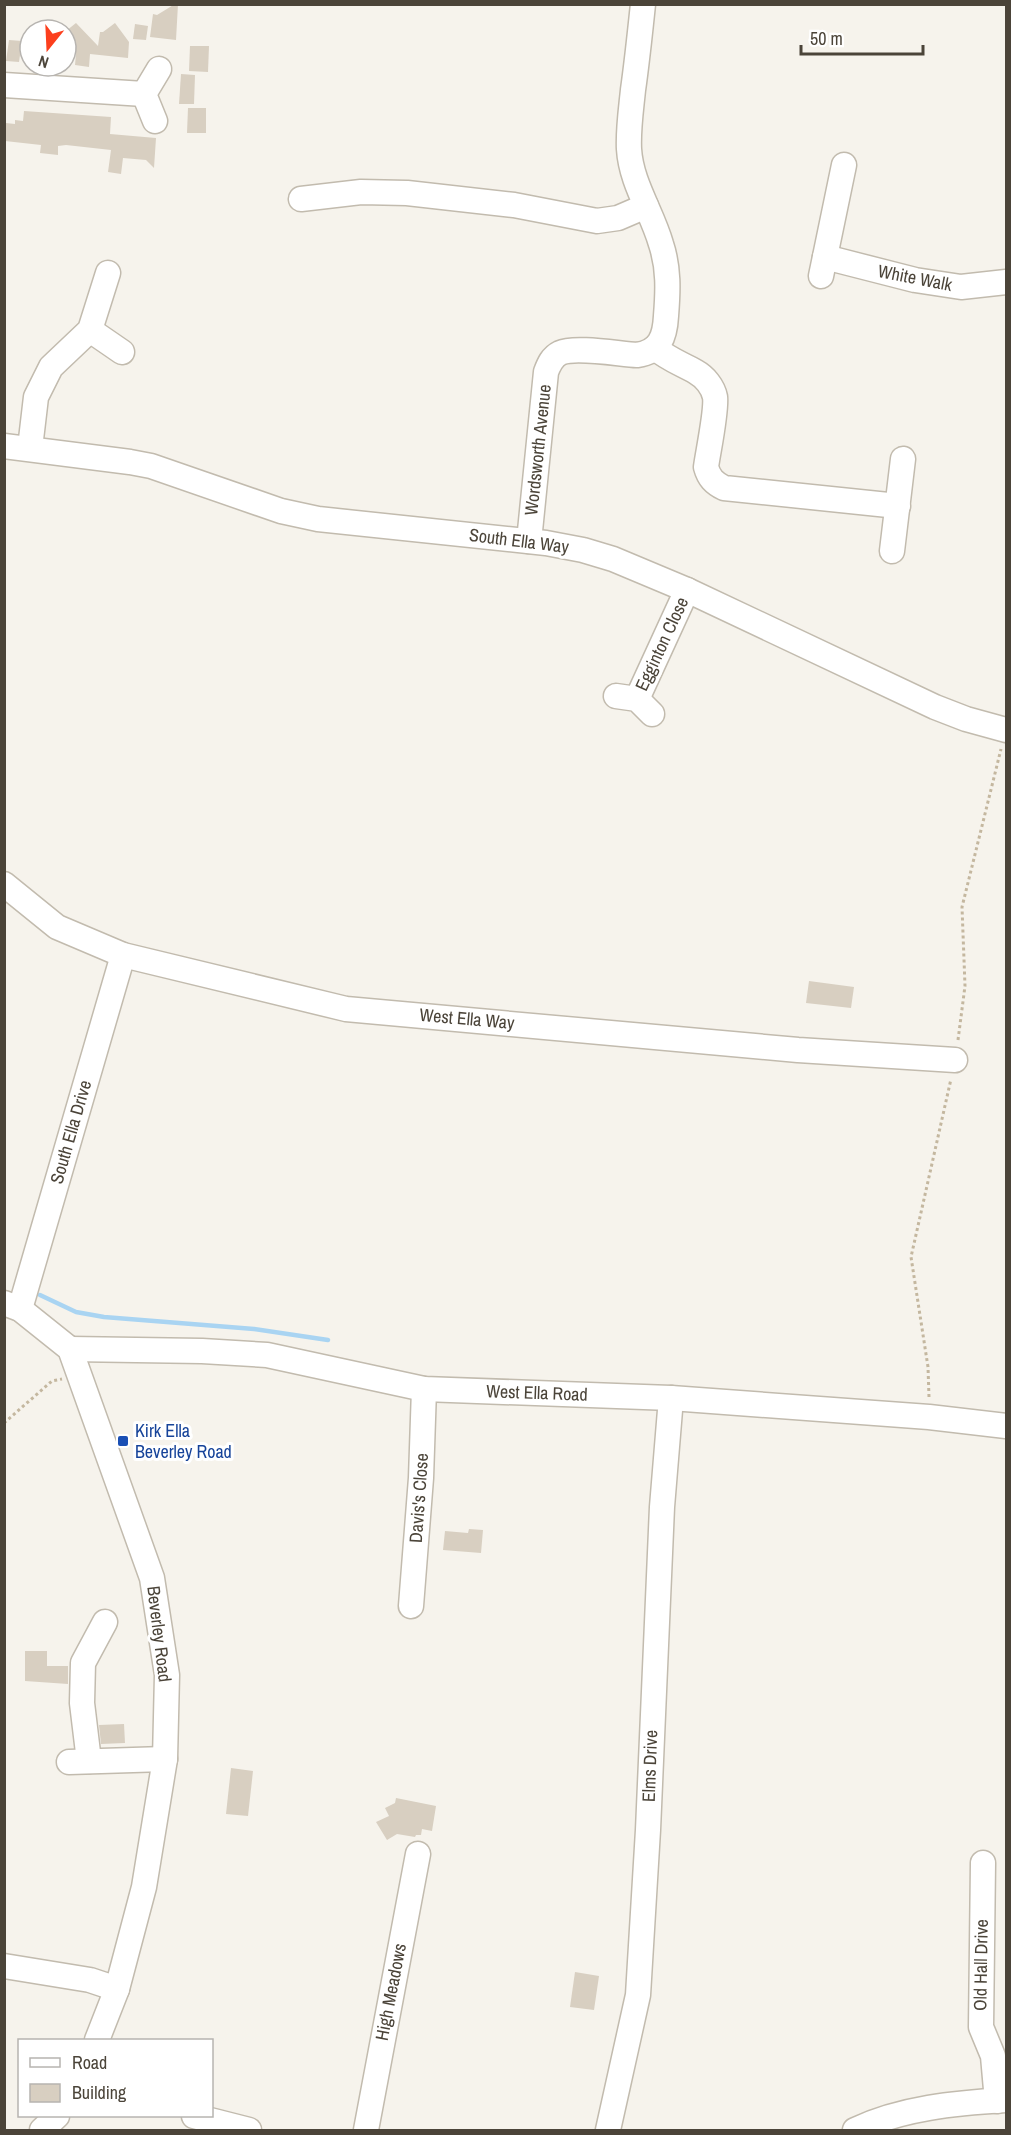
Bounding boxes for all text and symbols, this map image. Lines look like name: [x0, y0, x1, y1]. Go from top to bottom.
north arrow: [18, 18, 78, 78]
scale bar: [801, 18, 922, 56]
text: 50 m: [810, 26, 843, 51]
text: N: [35, 50, 51, 74]
street label: White Walk: [876, 258, 955, 297]
street label: Wordsworth Avenue: [518, 383, 557, 517]
street label: South Ella Way: [468, 522, 571, 559]
street label: Egginton Close: [629, 593, 694, 695]
street label: West Ella Way: [419, 1002, 516, 1035]
street label: South Ella Drive: [44, 1077, 97, 1187]
street label: West Ella Road: [486, 1378, 588, 1407]
place label: Kirk Ella Beverley Road: [135, 1418, 232, 1464]
marker: Kirk Ella Beverley Road: [116, 1434, 130, 1448]
street label: Davis's Close: [403, 1452, 434, 1544]
street label: Beverley Road: [141, 1584, 178, 1684]
street label: Elms Drive: [636, 1729, 663, 1802]
street label: Old Hall Drive: [967, 1919, 994, 2011]
street label: High Meadows: [369, 1941, 412, 2043]
legend: [18, 2039, 213, 2117]
text: Road: [72, 2050, 107, 2075]
text: Building: [72, 2080, 127, 2105]

